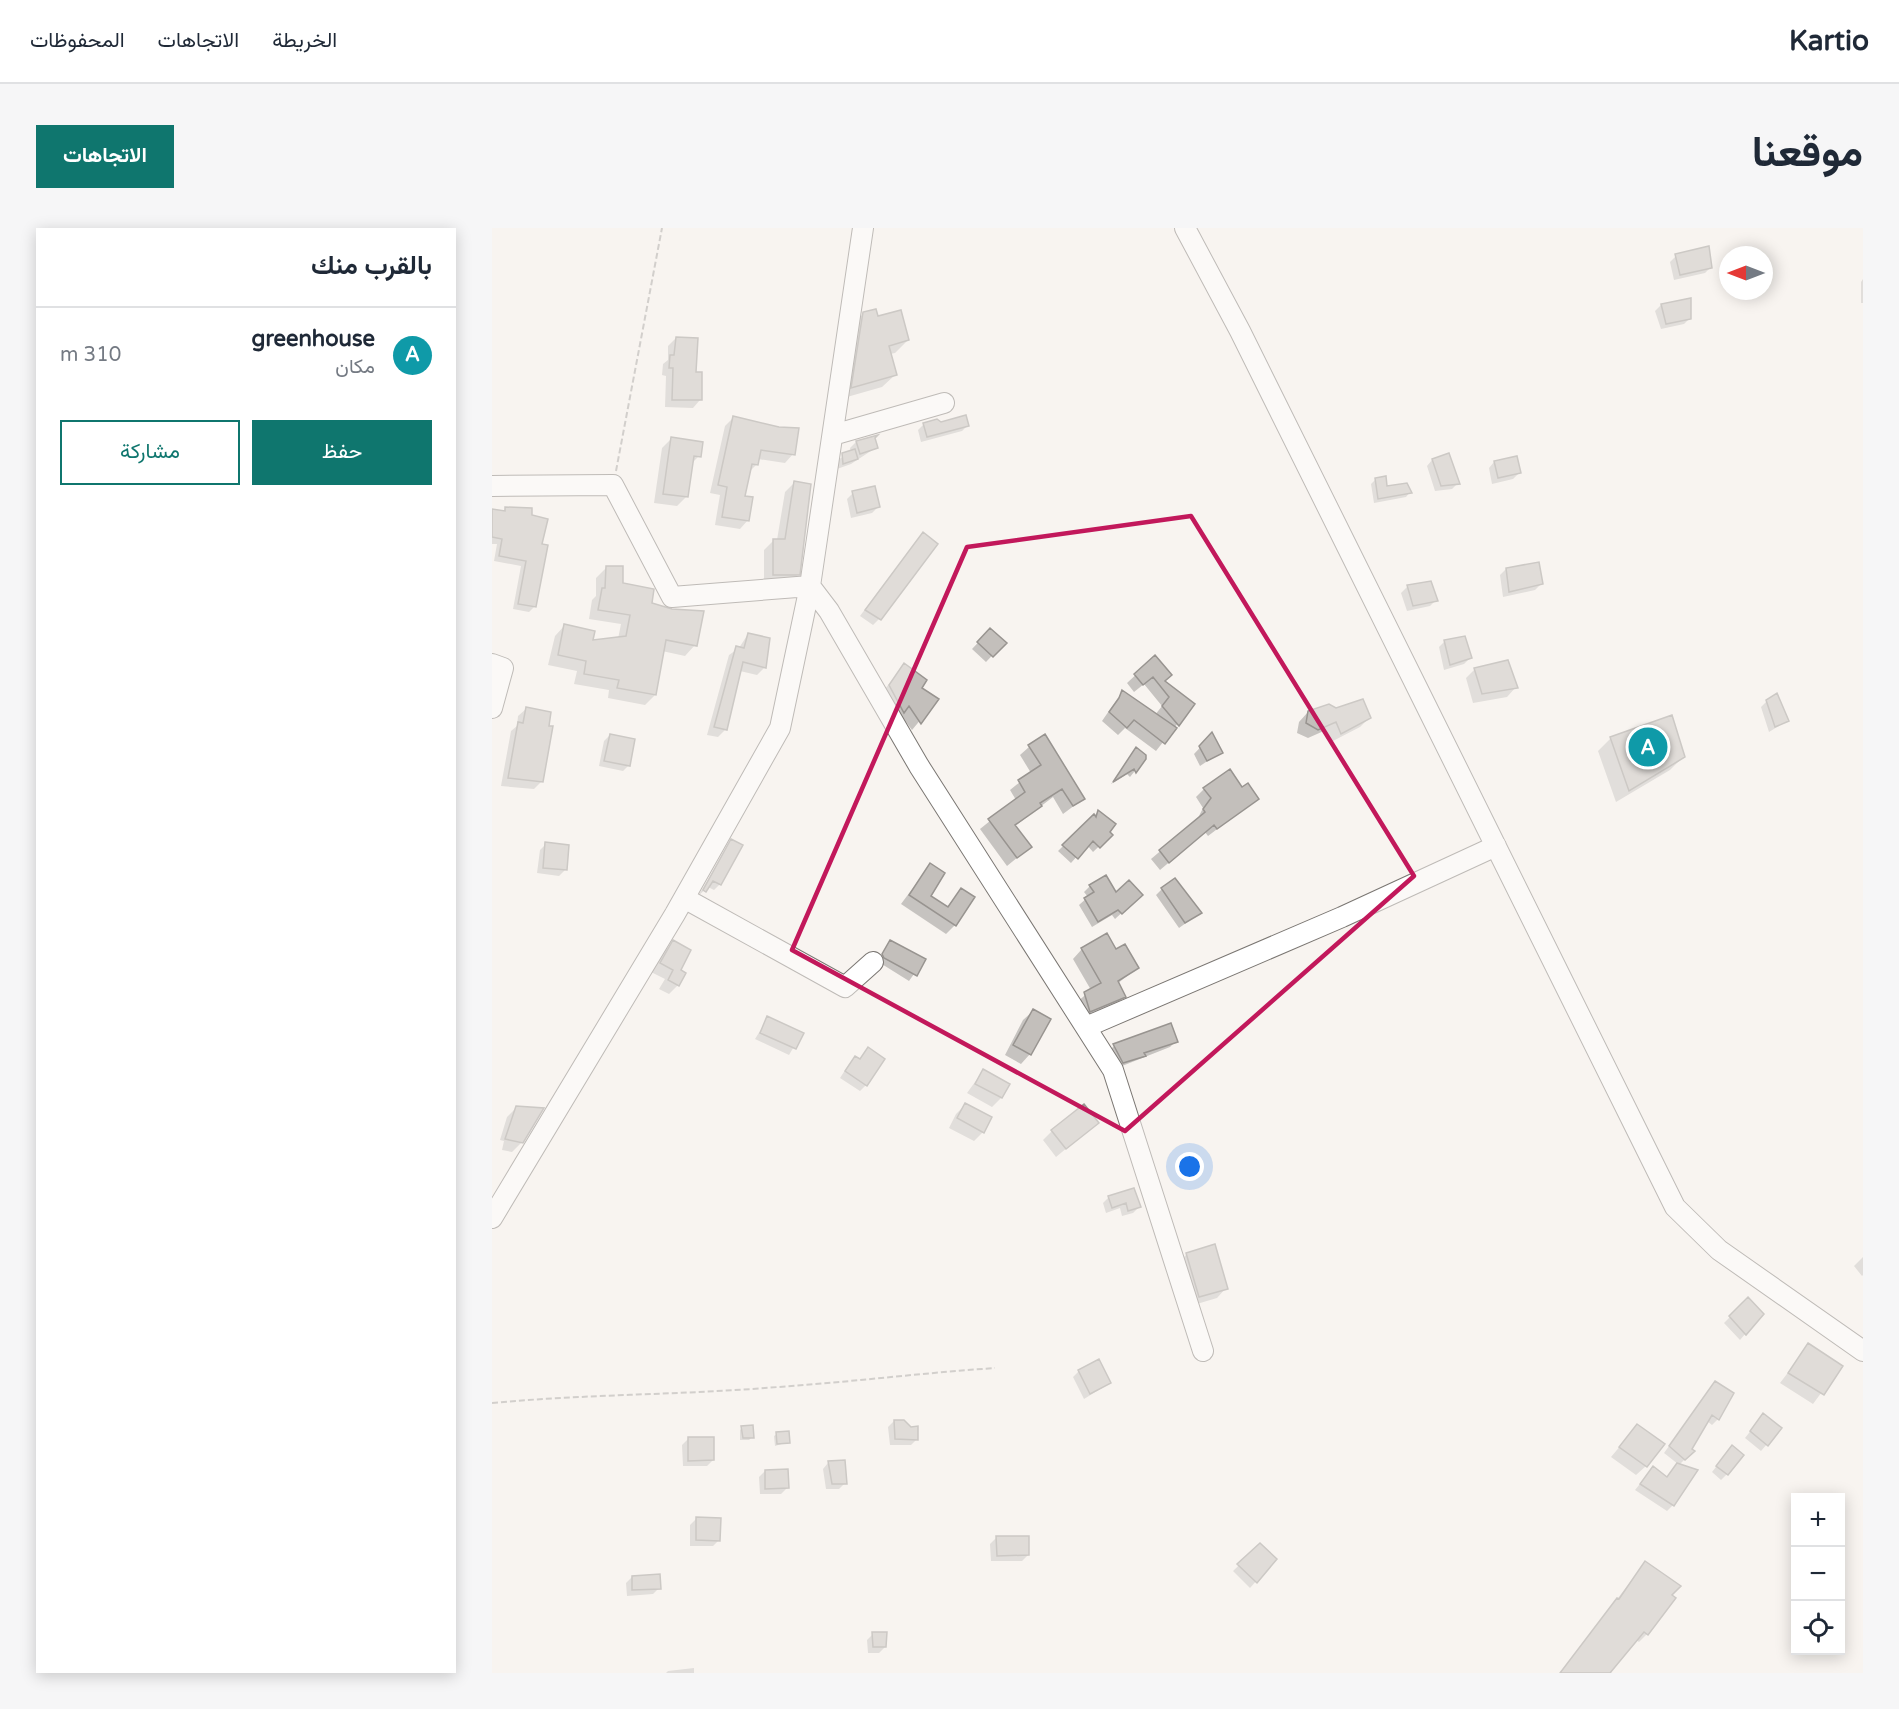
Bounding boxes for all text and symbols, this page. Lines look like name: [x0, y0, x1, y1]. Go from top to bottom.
text: Kartio: [1789, 24, 1869, 58]
text: المحفوظات: [30, 28, 125, 53]
text: الاتجاهات: [158, 28, 239, 53]
text: الخريطة: [272, 28, 337, 53]
button: الاتجاهات: [36, 125, 174, 188]
text: موقعنا: [1752, 127, 1863, 178]
north arrow: [1719, 246, 1773, 300]
text: بالقرب منك: [311, 250, 432, 281]
text: greenhouse: [252, 326, 375, 352]
text: 310 m: [60, 343, 121, 367]
text: A: [405, 343, 420, 367]
text: مكان: [335, 355, 375, 379]
button: مشاركة: [60, 420, 240, 485]
button: حفظ: [252, 420, 432, 485]
pin: A: [1628, 724, 1668, 770]
your location: [1175, 1152, 1204, 1181]
map controls: [1791, 1493, 1845, 1655]
button: +: [1791, 1493, 1845, 1547]
button: −: [1791, 1547, 1845, 1601]
button: locate: [1791, 1601, 1845, 1655]

